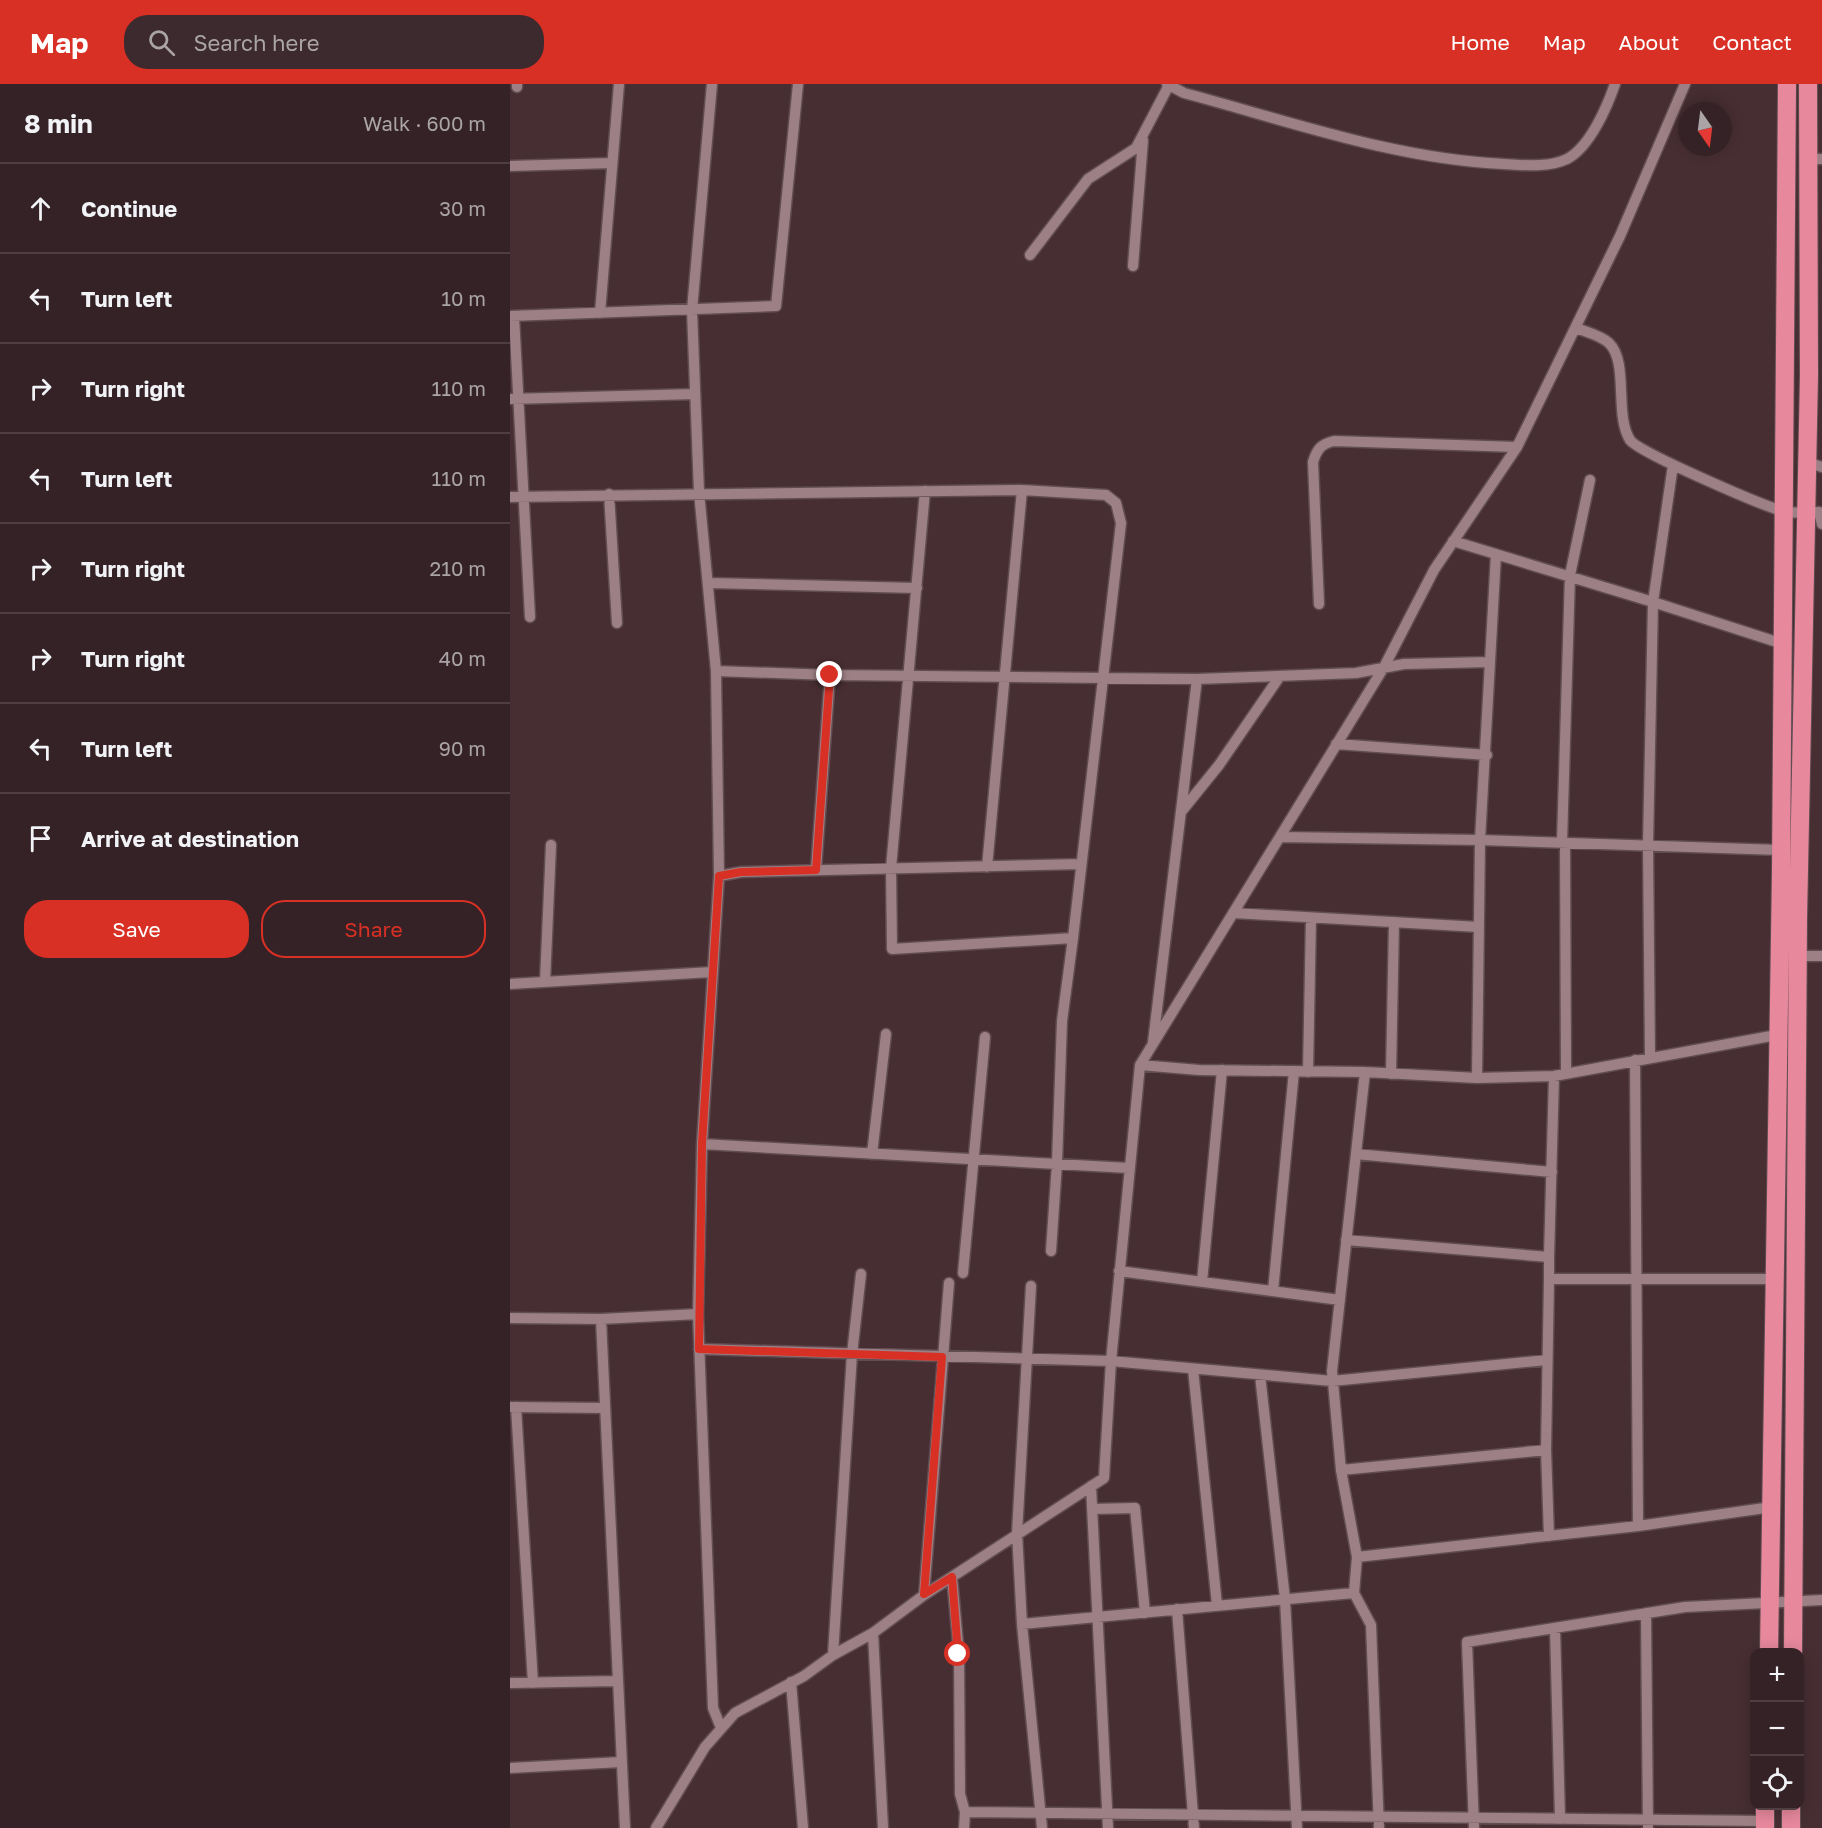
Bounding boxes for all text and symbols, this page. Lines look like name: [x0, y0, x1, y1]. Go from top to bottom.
search box: [124, 15, 544, 69]
text: Map: [30, 26, 88, 59]
icon: search: [145, 26, 178, 59]
text: Search here: [193, 29, 319, 56]
text: Home: [1450, 29, 1510, 55]
text: Map: [1543, 29, 1586, 55]
text: About: [1619, 29, 1679, 55]
text: Contact: [1712, 29, 1792, 55]
north arrow: [1678, 102, 1732, 156]
text: 8 min: [24, 108, 93, 139]
text: Walk · 600 m: [363, 111, 486, 135]
icon: ahead: [24, 192, 57, 225]
text: Continue: [81, 195, 177, 222]
text: 30 m: [439, 196, 486, 220]
icon: left: [24, 282, 57, 315]
text: Turn left: [81, 285, 172, 312]
text: 10 m: [441, 286, 486, 310]
icon: right: [24, 372, 57, 405]
text: Turn right: [81, 375, 185, 402]
text: 110 m: [432, 376, 486, 400]
icon: left: [24, 462, 57, 495]
text: Turn left: [81, 465, 172, 492]
text: 110 m: [432, 466, 486, 490]
icon: right: [24, 552, 57, 585]
text: Turn right: [81, 555, 185, 582]
text: 210 m: [430, 556, 486, 580]
icon: right: [24, 642, 57, 675]
text: Turn right: [81, 645, 185, 672]
text: 40 m: [439, 646, 486, 670]
route end: [816, 661, 842, 687]
icon: left: [24, 732, 57, 765]
text: Turn left: [81, 735, 172, 762]
text: 90 m: [439, 736, 486, 760]
icon: arrive: [24, 822, 57, 855]
text: Arrive at destination: [81, 825, 299, 852]
button: Save: [24, 900, 249, 958]
button: Share: [261, 900, 486, 958]
route start: [944, 1640, 970, 1666]
map controls: [1750, 1648, 1804, 1810]
button: +: [1750, 1648, 1804, 1702]
button: −: [1750, 1702, 1804, 1756]
button: locate: [1750, 1756, 1804, 1810]

